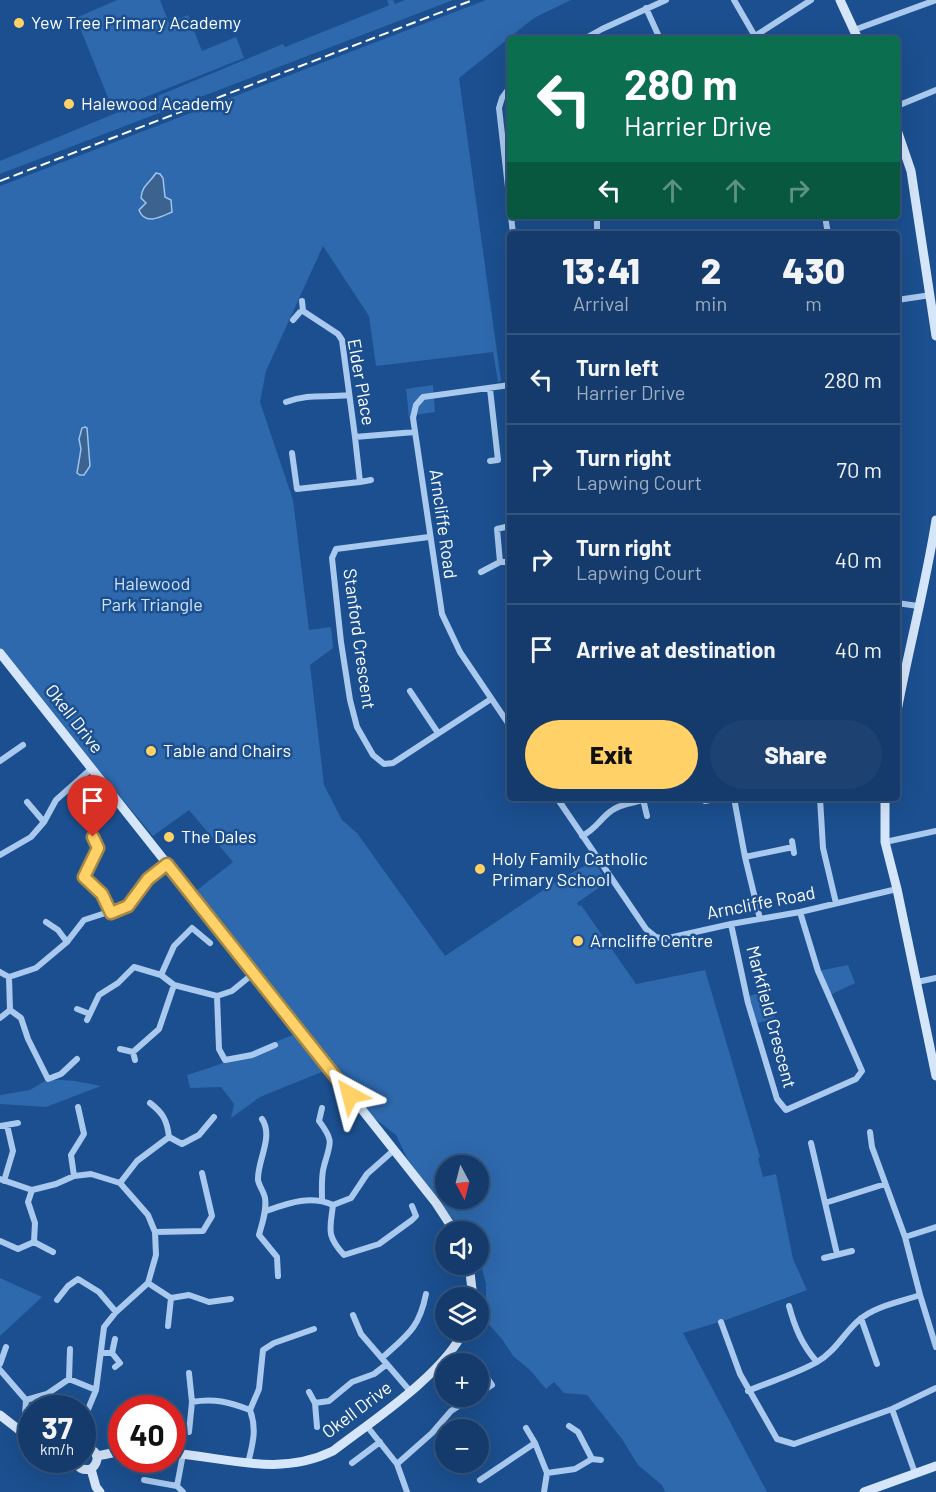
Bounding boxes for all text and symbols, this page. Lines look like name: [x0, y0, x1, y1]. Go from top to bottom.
place label: Yew Tree Primary Academy: [31, 11, 241, 33]
marker: Yew Tree Primary Academy: [12, 16, 26, 30]
text: 280 m: [624, 58, 738, 108]
icon: left: [525, 60, 603, 138]
place label: Halewood Academy: [81, 92, 233, 114]
marker: Halewood Academy: [62, 97, 76, 111]
text: Harrier Drive: [624, 109, 772, 141]
icon: left: [593, 174, 626, 207]
icon: ahead: [656, 174, 689, 207]
icon: ahead: [719, 174, 752, 207]
icon: right: [782, 174, 815, 207]
text: 13:41: [562, 248, 640, 291]
text: 2: [701, 248, 721, 291]
text: 430: [782, 248, 845, 291]
text: Arrival: [573, 291, 629, 315]
text: min: [695, 291, 727, 315]
text: m: [805, 291, 822, 315]
street label: Elder Place: [344, 337, 380, 427]
text: Turn left: [576, 354, 659, 380]
icon: left: [525, 363, 558, 396]
text: 280 m: [824, 366, 882, 392]
text: Harrier Drive: [576, 380, 685, 404]
text: Turn right: [576, 444, 671, 470]
icon: right: [525, 453, 558, 486]
text: 70 m: [837, 456, 882, 482]
street label: Arncliffe Road: [425, 468, 463, 580]
text: Lapwing Court: [576, 470, 702, 494]
text: Turn right: [576, 534, 671, 560]
icon: right: [525, 543, 558, 576]
text: 40 m: [835, 546, 882, 572]
text: Lapwing Court: [576, 560, 702, 584]
street label: Stanford Crescent: [339, 567, 381, 711]
park label: Halewood Park Triangle: [101, 572, 203, 615]
icon: arrive: [525, 633, 558, 666]
text: Arrive at destination: [576, 636, 775, 662]
text: 40 m: [835, 636, 882, 662]
street label: Okell Drive: [41, 680, 109, 757]
button: Exit: [525, 720, 698, 789]
button: Share: [710, 720, 882, 789]
place label: Table and Chairs: [163, 739, 291, 761]
marker: Table and Chairs: [144, 744, 158, 758]
pin: [67, 775, 118, 837]
icon: arrive: [76, 784, 109, 817]
place label: The Dales: [181, 825, 256, 847]
marker: The Dales: [162, 830, 176, 844]
place label: Holy Family Catholic Primary School: [492, 847, 648, 890]
marker: Holy Family Catholic Primary School: [473, 862, 487, 876]
street label: Arncliffe Road: [705, 881, 817, 923]
place label: Arncliffe Centre: [590, 929, 713, 951]
marker: Arncliffe Centre: [571, 934, 585, 948]
street label: Markfield Crescent: [742, 943, 802, 1090]
position arrow: [318, 1063, 382, 1127]
north arrow: [435, 1155, 489, 1209]
map controls: [435, 1155, 489, 1473]
button: sound: [435, 1221, 489, 1275]
button: layers: [435, 1287, 489, 1341]
button: +: [435, 1353, 489, 1407]
street label: Okell Drive: [317, 1376, 396, 1442]
speed limit sign: 40: [108, 1395, 186, 1473]
text: 37: [41, 1409, 73, 1445]
button: −: [435, 1419, 489, 1473]
text: km/h: [40, 1440, 74, 1458]

